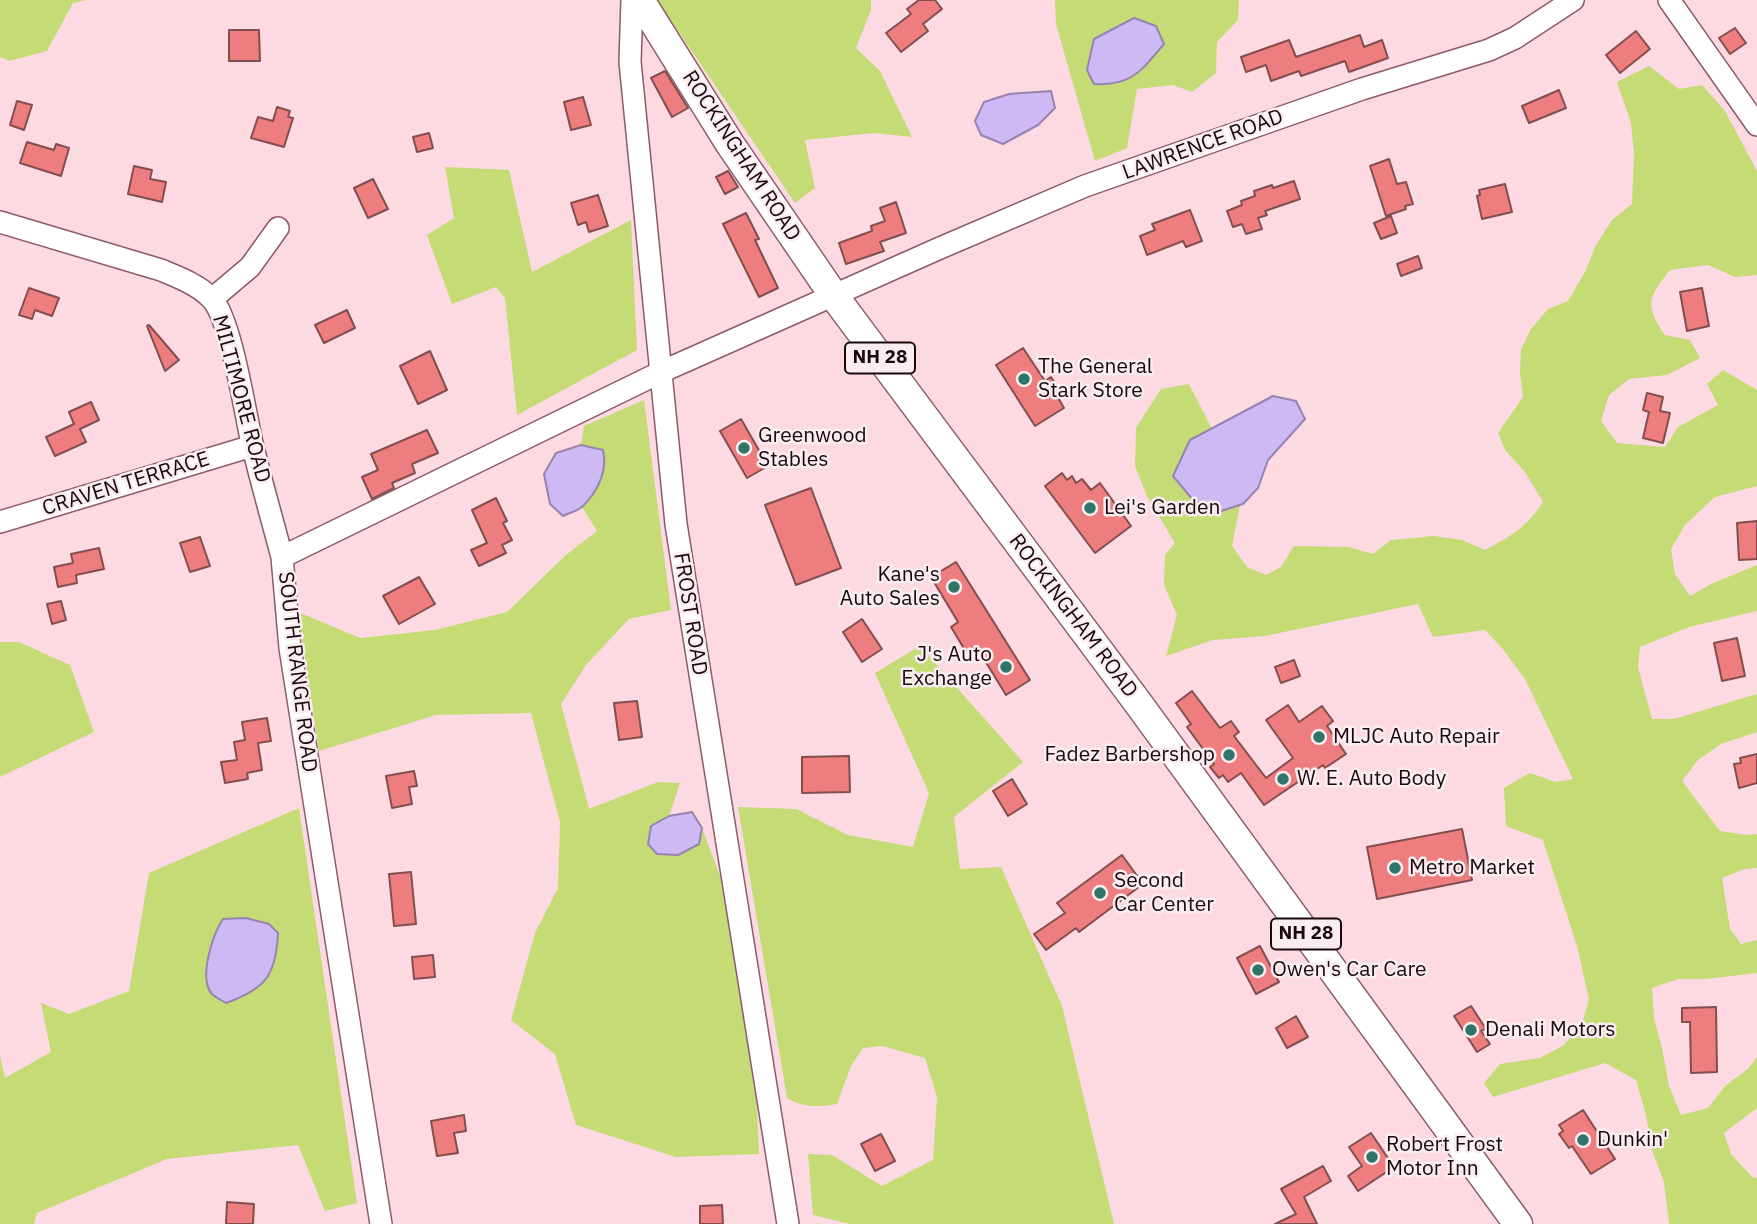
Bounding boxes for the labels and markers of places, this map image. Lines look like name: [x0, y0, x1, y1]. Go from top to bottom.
place label: The General Stark Store: [1038, 354, 1153, 404]
marker: The General Stark Store: [1016, 371, 1032, 387]
place label: Greenwood Stables: [758, 423, 867, 473]
marker: Greenwood Stables: [736, 440, 752, 456]
place label: Lei's Garden: [1104, 495, 1220, 521]
marker: Lei's Garden: [1082, 500, 1098, 516]
place label: Kane's Auto Sales: [840, 562, 940, 612]
marker: Kane's Auto Sales: [946, 579, 962, 595]
place label: J's Auto Exchange: [901, 642, 992, 692]
marker: J's Auto Exchange: [998, 659, 1014, 675]
place label: MLJC Auto Repair: [1333, 724, 1500, 750]
marker: MLJC Auto Repair: [1311, 729, 1327, 745]
place label: Fadez Barbershop: [1044, 742, 1215, 768]
marker: Fadez Barbershop: [1221, 747, 1237, 763]
place label: W. E. Auto Body: [1297, 766, 1446, 792]
marker: W. E. Auto Body: [1275, 771, 1291, 787]
place label: Metro Market: [1409, 855, 1535, 881]
marker: Metro Market: [1387, 860, 1403, 876]
place label: Second Car Center: [1114, 868, 1214, 918]
marker: Second Car Center: [1092, 885, 1108, 901]
place label: Owen's Car Care: [1272, 957, 1427, 983]
marker: Owen's Car Care: [1250, 962, 1266, 978]
place label: Denali Motors: [1485, 1017, 1615, 1043]
marker: Denali Motors: [1463, 1022, 1479, 1038]
place label: Dunkin': [1597, 1127, 1668, 1153]
place label: Robert Frost Motor Inn: [1386, 1132, 1503, 1182]
marker: Dunkin': [1575, 1132, 1591, 1148]
marker: Robert Frost Motor Inn: [1364, 1149, 1380, 1165]

